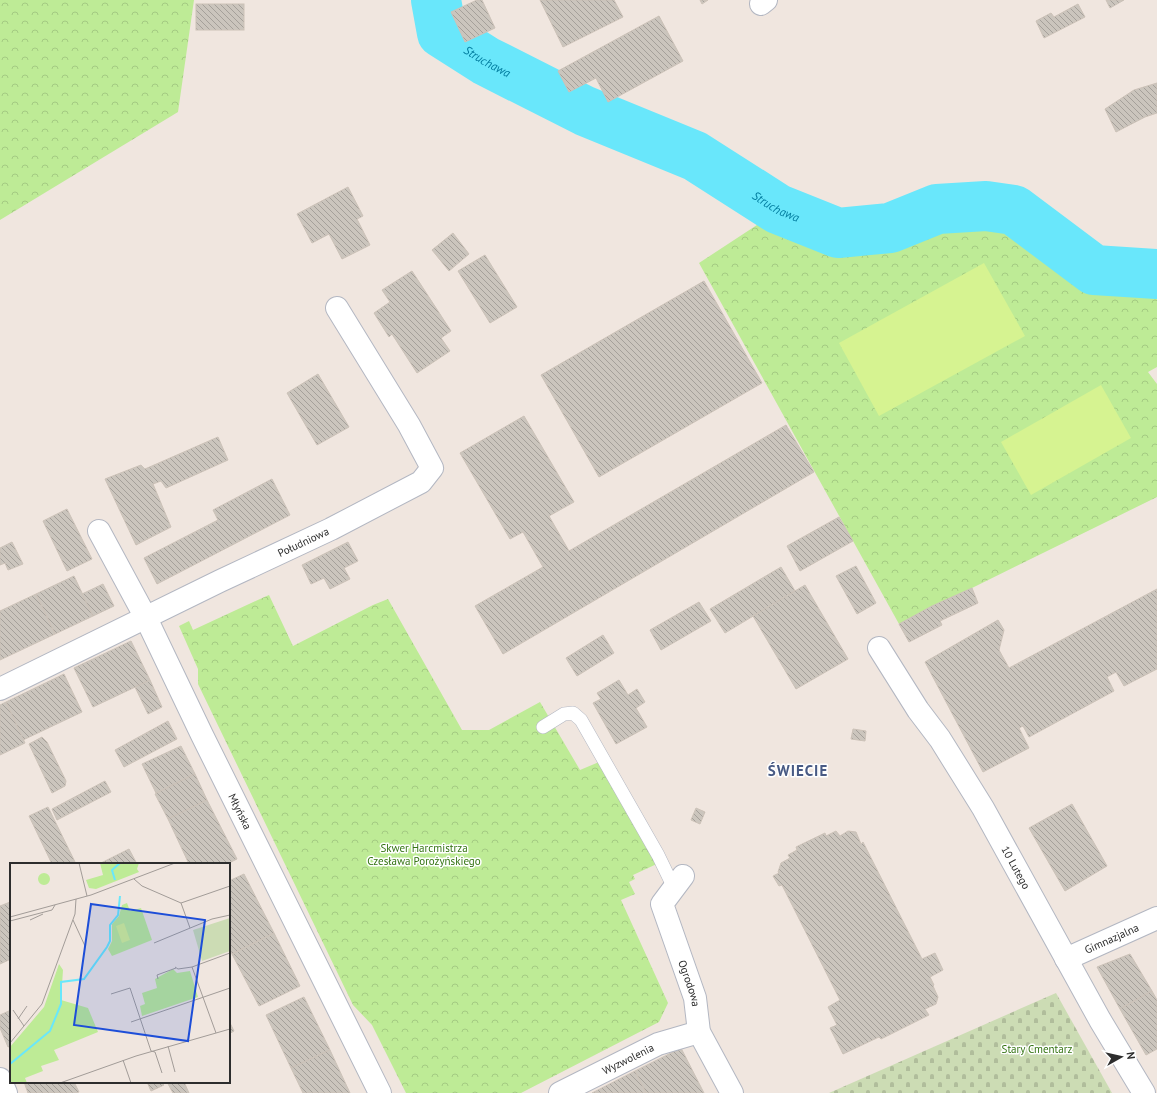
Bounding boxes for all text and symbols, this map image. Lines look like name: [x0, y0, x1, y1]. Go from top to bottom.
water label: Struchawa: [461, 42, 514, 80]
water label: Struchawa: [750, 187, 802, 224]
street label: Południowa: [275, 524, 331, 560]
district label: ŚWIECIE: [768, 761, 828, 780]
street label: Młyńska: [225, 791, 255, 832]
park label: Skwer Harcmistrza Czesława Porożyńskiego: [367, 841, 481, 868]
street label: 10 Lutego: [998, 844, 1033, 892]
inset map: [10, 863, 230, 1083]
street label: Gimnazjalna: [1082, 920, 1141, 957]
street label: Ogrodowa: [675, 958, 703, 1007]
north arrow: [1101, 1037, 1141, 1077]
street label: Wyzwolenia: [600, 1040, 656, 1078]
park label: Stary Cmentarz: [1002, 1042, 1073, 1056]
text: N: [1123, 1051, 1138, 1060]

